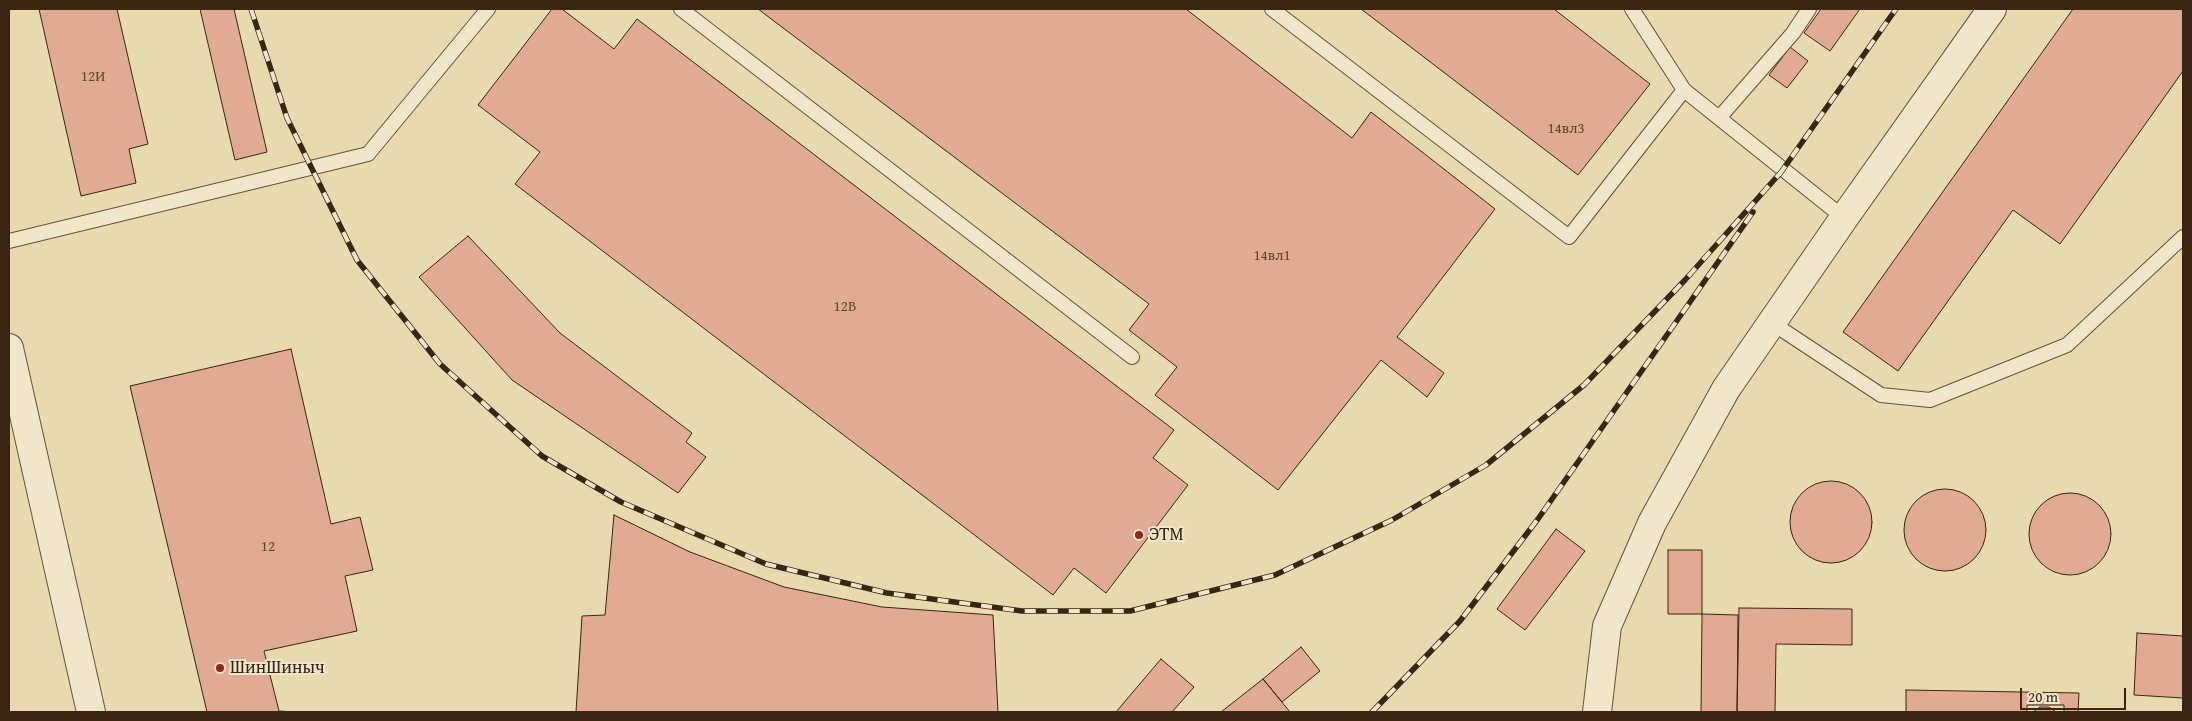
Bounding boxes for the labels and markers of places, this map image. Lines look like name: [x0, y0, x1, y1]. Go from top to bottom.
place label: ЭТМ: [1149, 524, 1184, 546]
marker: ЭТМ: [1133, 529, 1145, 541]
place label: ШинШиныч: [230, 657, 325, 679]
marker: ШинШиныч: [214, 662, 226, 674]

